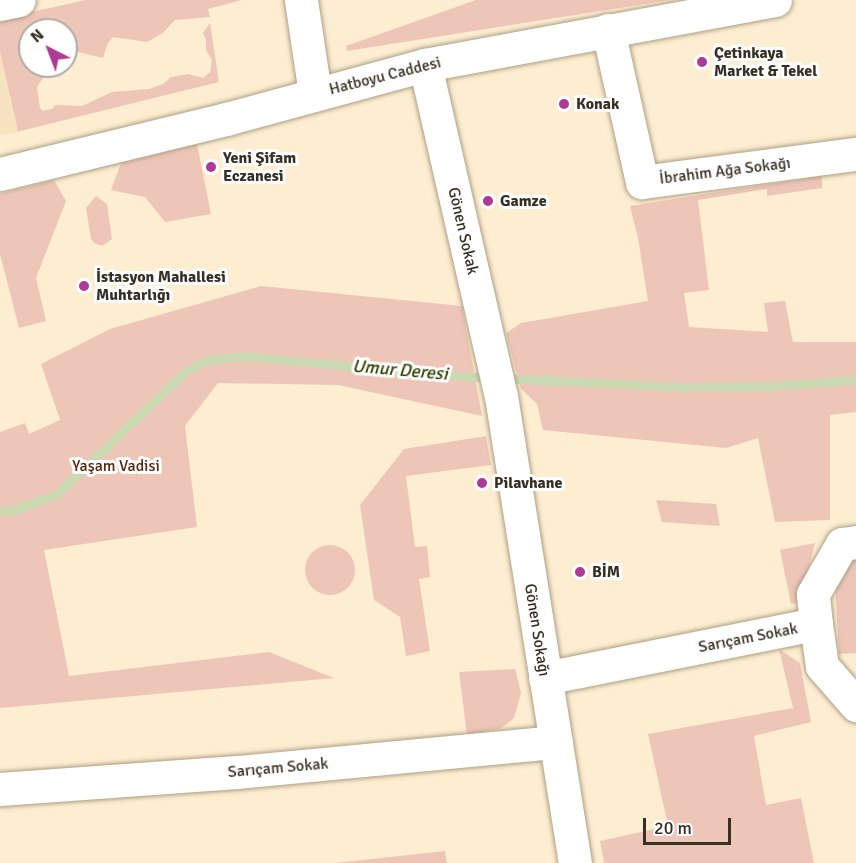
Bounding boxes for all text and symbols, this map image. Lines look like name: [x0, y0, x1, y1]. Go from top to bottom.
north arrow: [18, 18, 78, 78]
text: N: [26, 25, 48, 47]
place label: Çetinkaya Market & Tekel: [714, 43, 817, 81]
street label: Hatboyu Caddesi: [327, 53, 443, 99]
marker: Çetinkaya Market & Tekel: [695, 55, 709, 69]
place label: Konak: [576, 94, 619, 114]
marker: Konak: [557, 97, 571, 111]
place label: Yeni Şifam Eczanesi: [223, 148, 296, 186]
street label: İbrahim Ağa Sokağı: [658, 153, 792, 189]
marker: Yeni Şifam Eczanesi: [204, 160, 218, 174]
street label: Gönen Sokak: [444, 186, 482, 276]
place label: Gamze: [500, 191, 547, 211]
marker: Gamze: [481, 194, 495, 208]
place label: İstasyon Mahallesi Muhtarlığı: [96, 267, 226, 305]
marker: İstasyon Mahallesi Muhtarlığı: [77, 279, 91, 293]
water label: Umur Deresi: [351, 355, 449, 385]
park label: Yaşam Vadisi: [72, 456, 160, 476]
place label: Pilavhane: [494, 473, 562, 493]
marker: Pilavhane: [475, 476, 489, 490]
place label: BİM: [592, 562, 620, 582]
marker: BİM: [573, 565, 587, 579]
street label: Gönen Sokağı: [520, 582, 554, 678]
street label: Sarıçam Sokak: [697, 619, 799, 657]
street label: Sarıçam Sokak: [227, 754, 329, 782]
scale bar: [646, 806, 734, 844]
text: 20 m: [654, 817, 692, 839]

